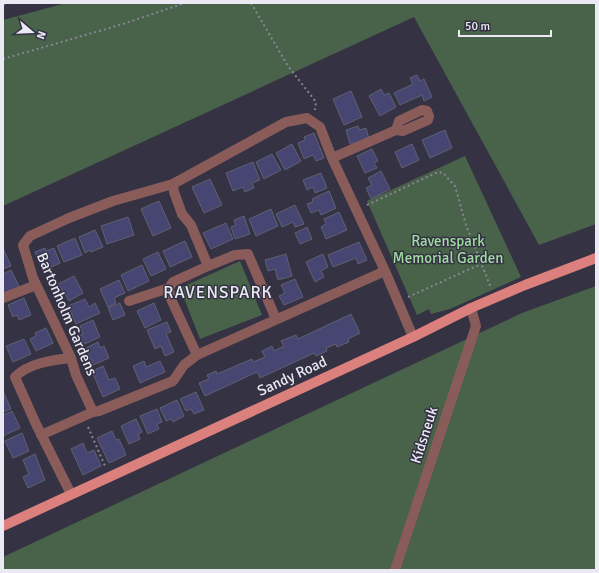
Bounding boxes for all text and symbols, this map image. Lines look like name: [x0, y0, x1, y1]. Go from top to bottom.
north arrow: [12, 12, 52, 52]
scale bar: [459, 12, 551, 38]
text: 50 m: [465, 19, 490, 34]
text: N: [34, 29, 48, 41]
park label: Ravenspark Memorial Garden: [393, 232, 503, 267]
street label: Bartonholm Gardens: [33, 250, 101, 379]
district label: RAVENSPARK: [163, 282, 273, 303]
street label: Sandy Road: [254, 352, 330, 400]
street label: Kidsneuk: [406, 404, 442, 466]

